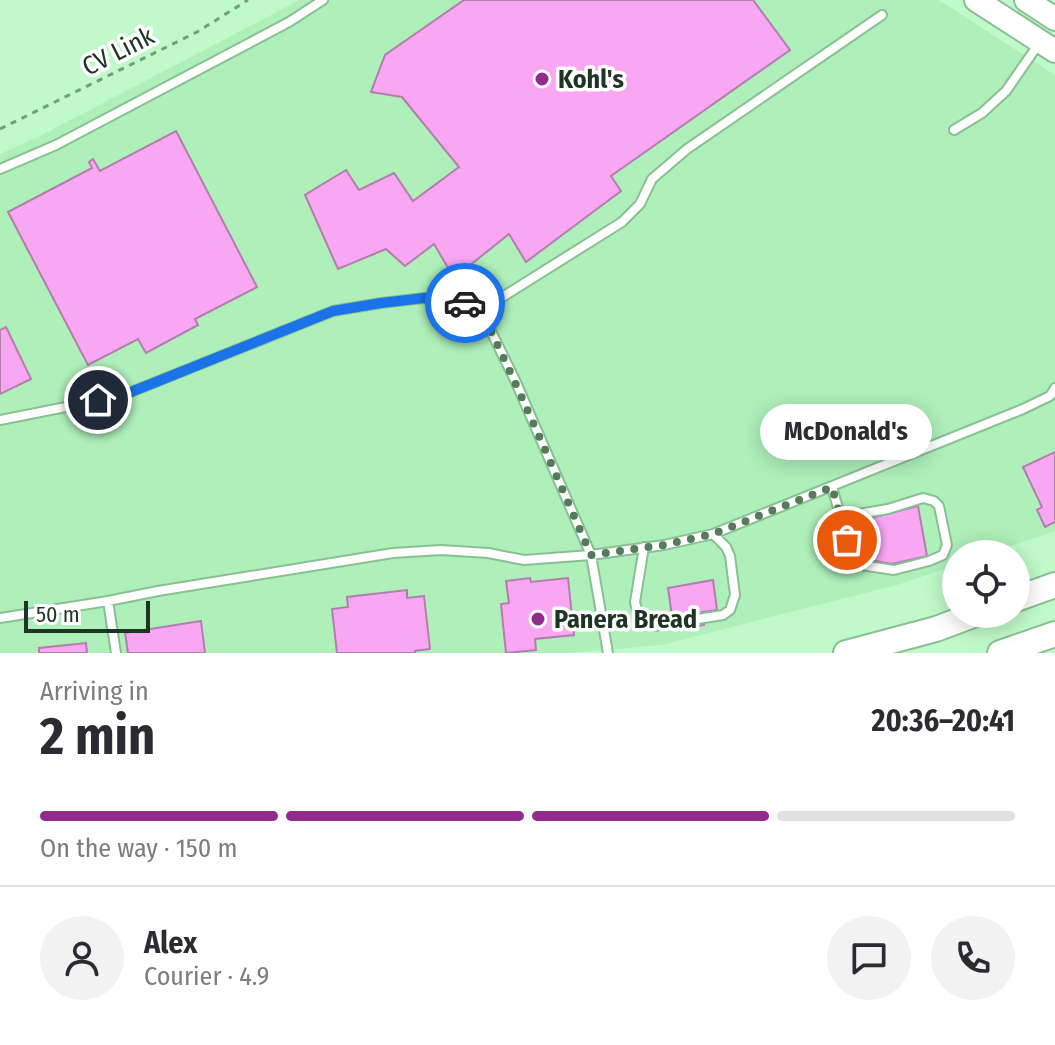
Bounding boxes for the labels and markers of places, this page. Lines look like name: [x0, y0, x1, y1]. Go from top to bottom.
place label: Kohl's: [558, 64, 624, 95]
marker: Kohl's: [533, 70, 551, 88]
pin: [64, 366, 132, 434]
callout: McDonald's: [761, 404, 933, 460]
pin: [813, 506, 881, 574]
place label: Panera Bread: [554, 604, 697, 635]
marker: Panera Bread: [529, 610, 547, 628]

